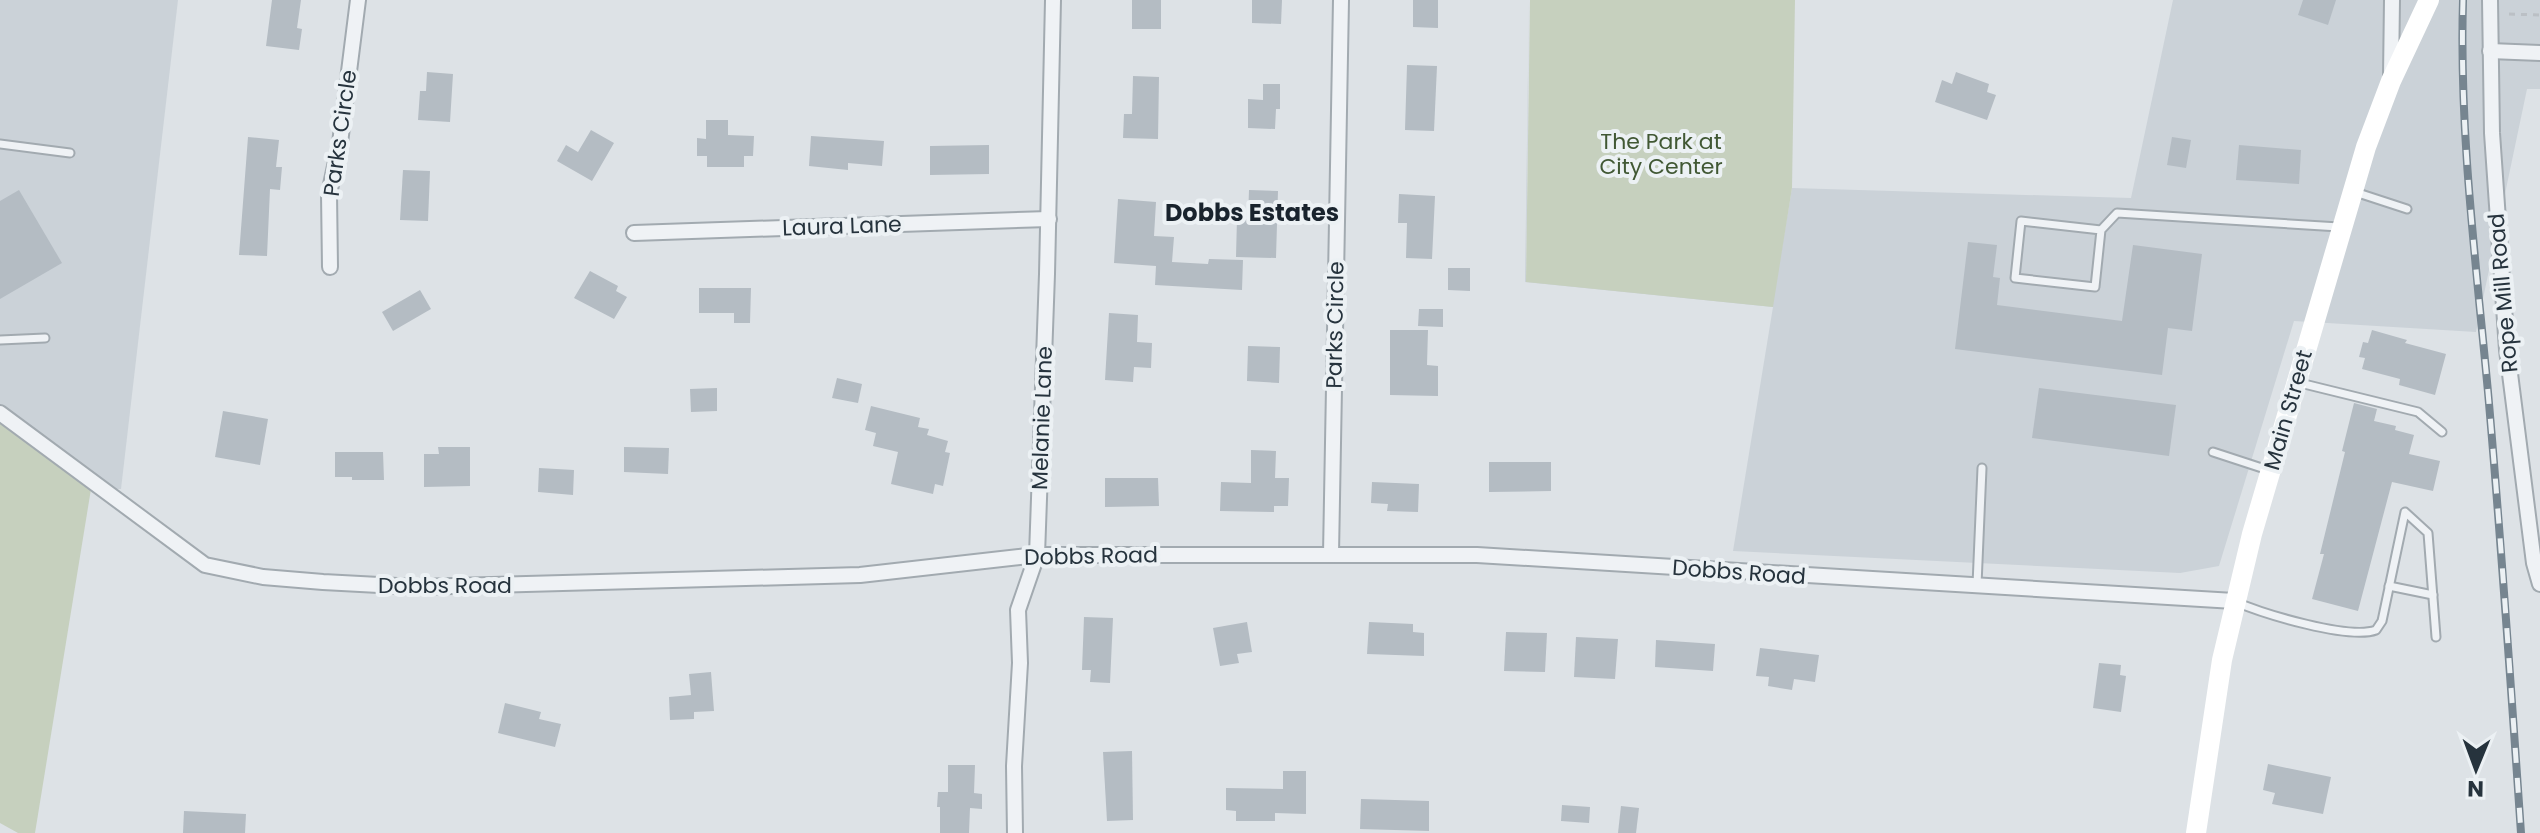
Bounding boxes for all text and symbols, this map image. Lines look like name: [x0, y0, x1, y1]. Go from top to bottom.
street label: Parks Circle: [316, 68, 364, 198]
park label: The Park at City Center: [1599, 126, 1723, 182]
district label: Dobbs Estates: [1165, 196, 1339, 229]
street label: Laura Lane: [782, 208, 902, 244]
street label: Rope Mill Road: [2481, 212, 2525, 374]
street label: Parks Circle: [1318, 261, 1352, 389]
street label: Melanie Lane: [1024, 346, 1060, 490]
street label: Main Street: [2256, 346, 2320, 474]
street label: Dobbs Road: [1024, 539, 1158, 573]
street label: Dobbs Road: [1671, 552, 1807, 592]
street label: Dobbs Road: [378, 570, 512, 601]
north arrow: [2436, 729, 2516, 809]
text: N: [2467, 773, 2484, 804]

